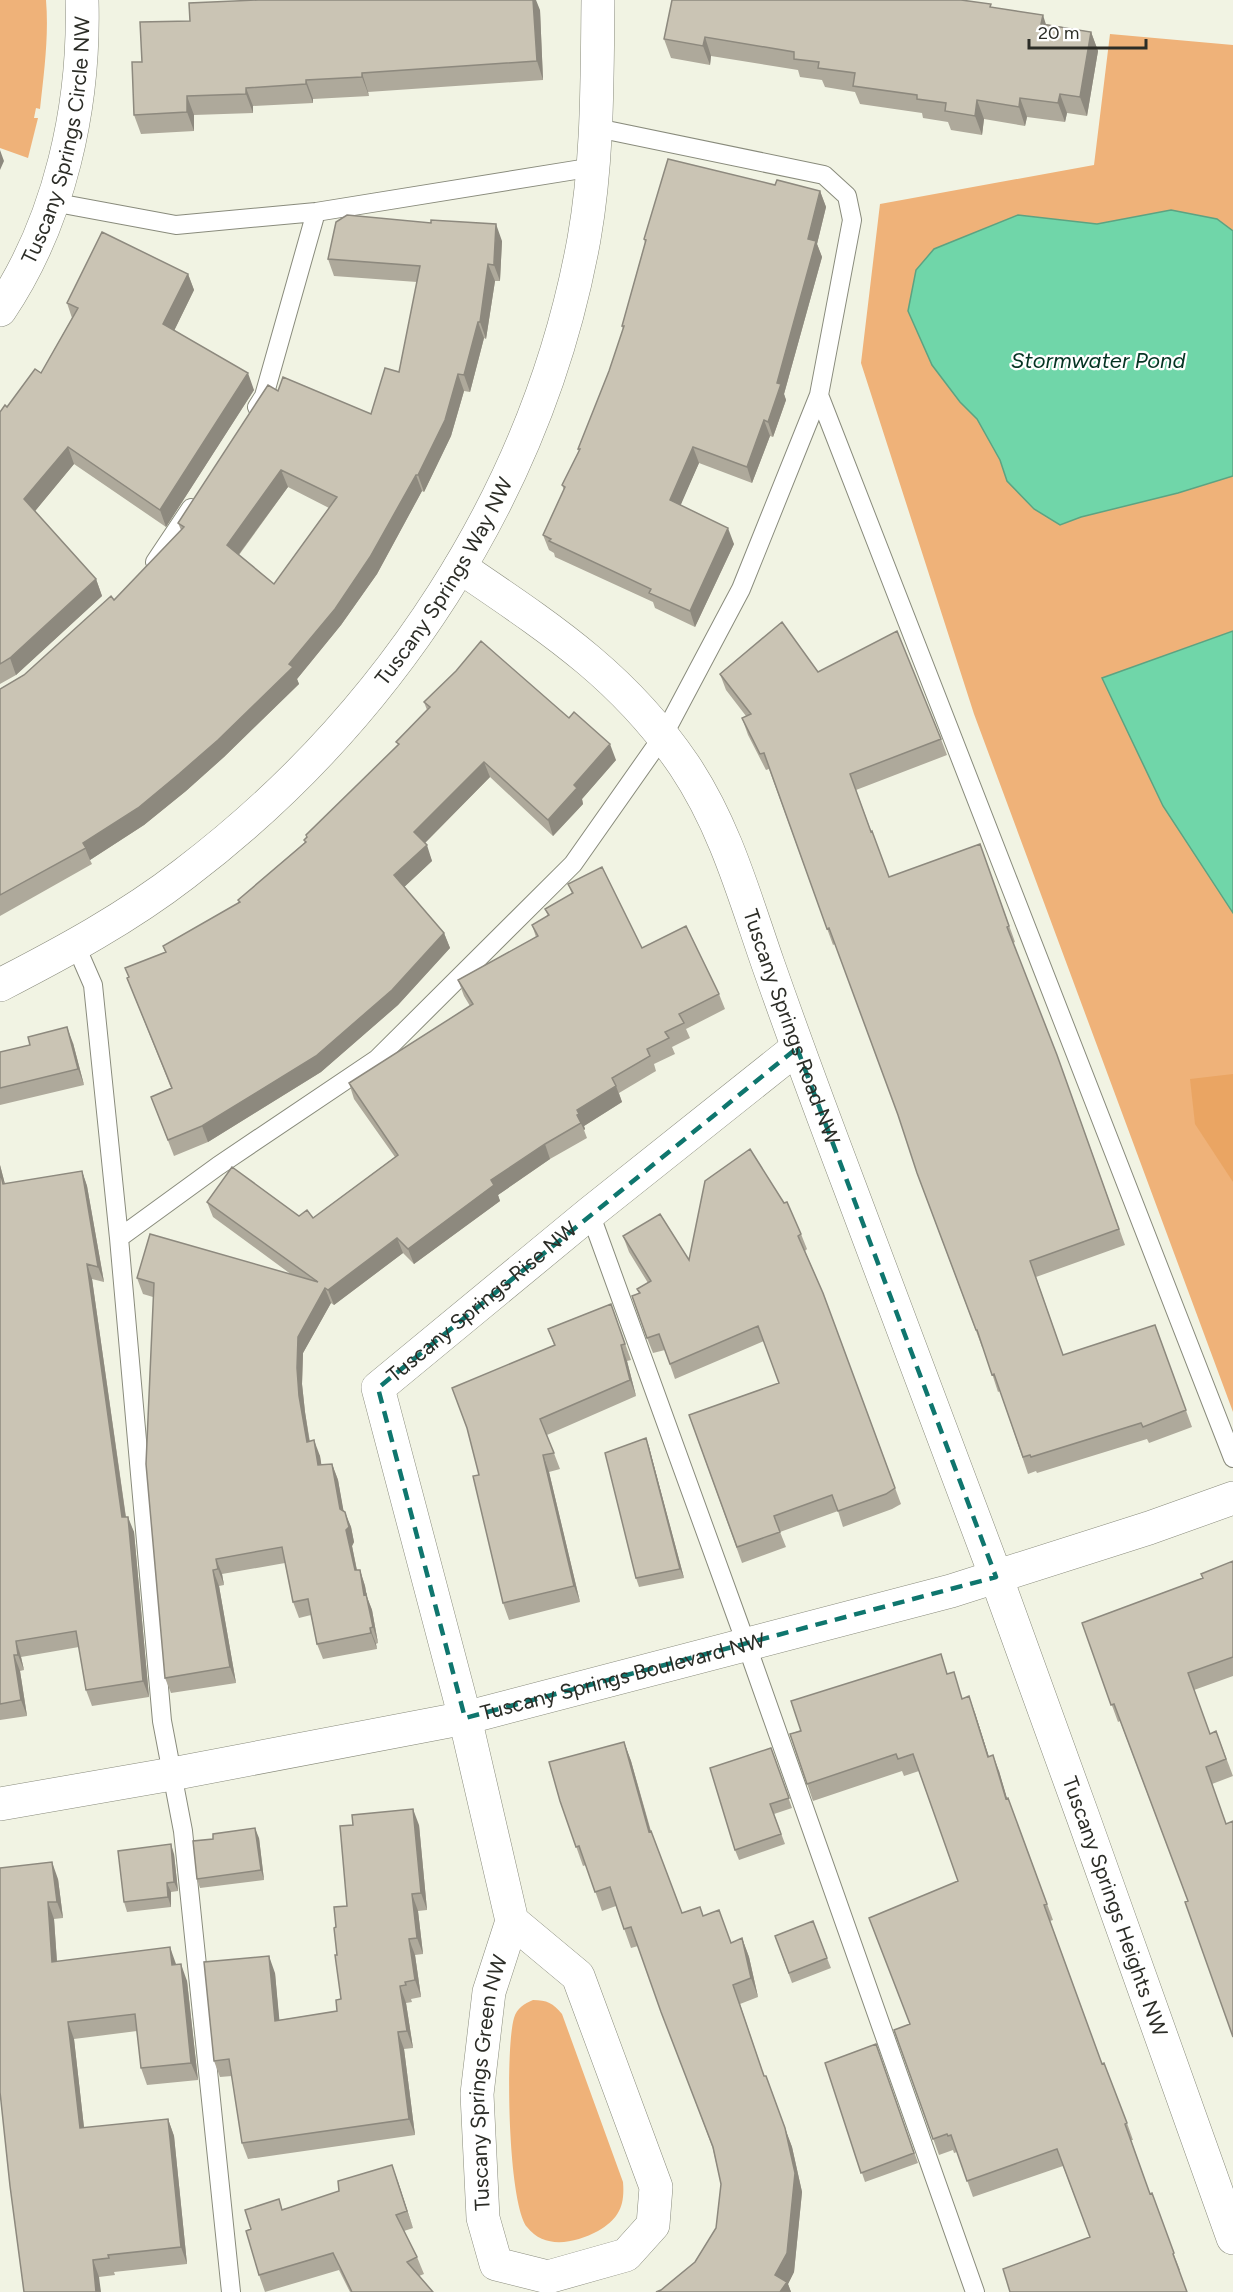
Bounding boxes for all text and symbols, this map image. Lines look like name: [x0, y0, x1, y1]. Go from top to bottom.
scale bar: [1029, 12, 1146, 50]
street label: Tuscany Springs Circle NW: [16, 16, 94, 268]
text: 20 m: [1038, 22, 1079, 44]
water label: Stormwater Pond: [1011, 347, 1186, 374]
street label: Tuscany Springs Way NW: [369, 473, 518, 690]
street label: Tuscany Springs Road NW: [738, 906, 846, 1148]
street label: Tuscany Springs Rise NW: [382, 1216, 582, 1387]
street label: Tuscany Springs Boulevard NW: [478, 1627, 768, 1725]
street label: Tuscany Springs Heights NW: [1058, 1773, 1173, 2040]
street label: Tuscany Springs Green NW: [464, 1952, 512, 2211]

